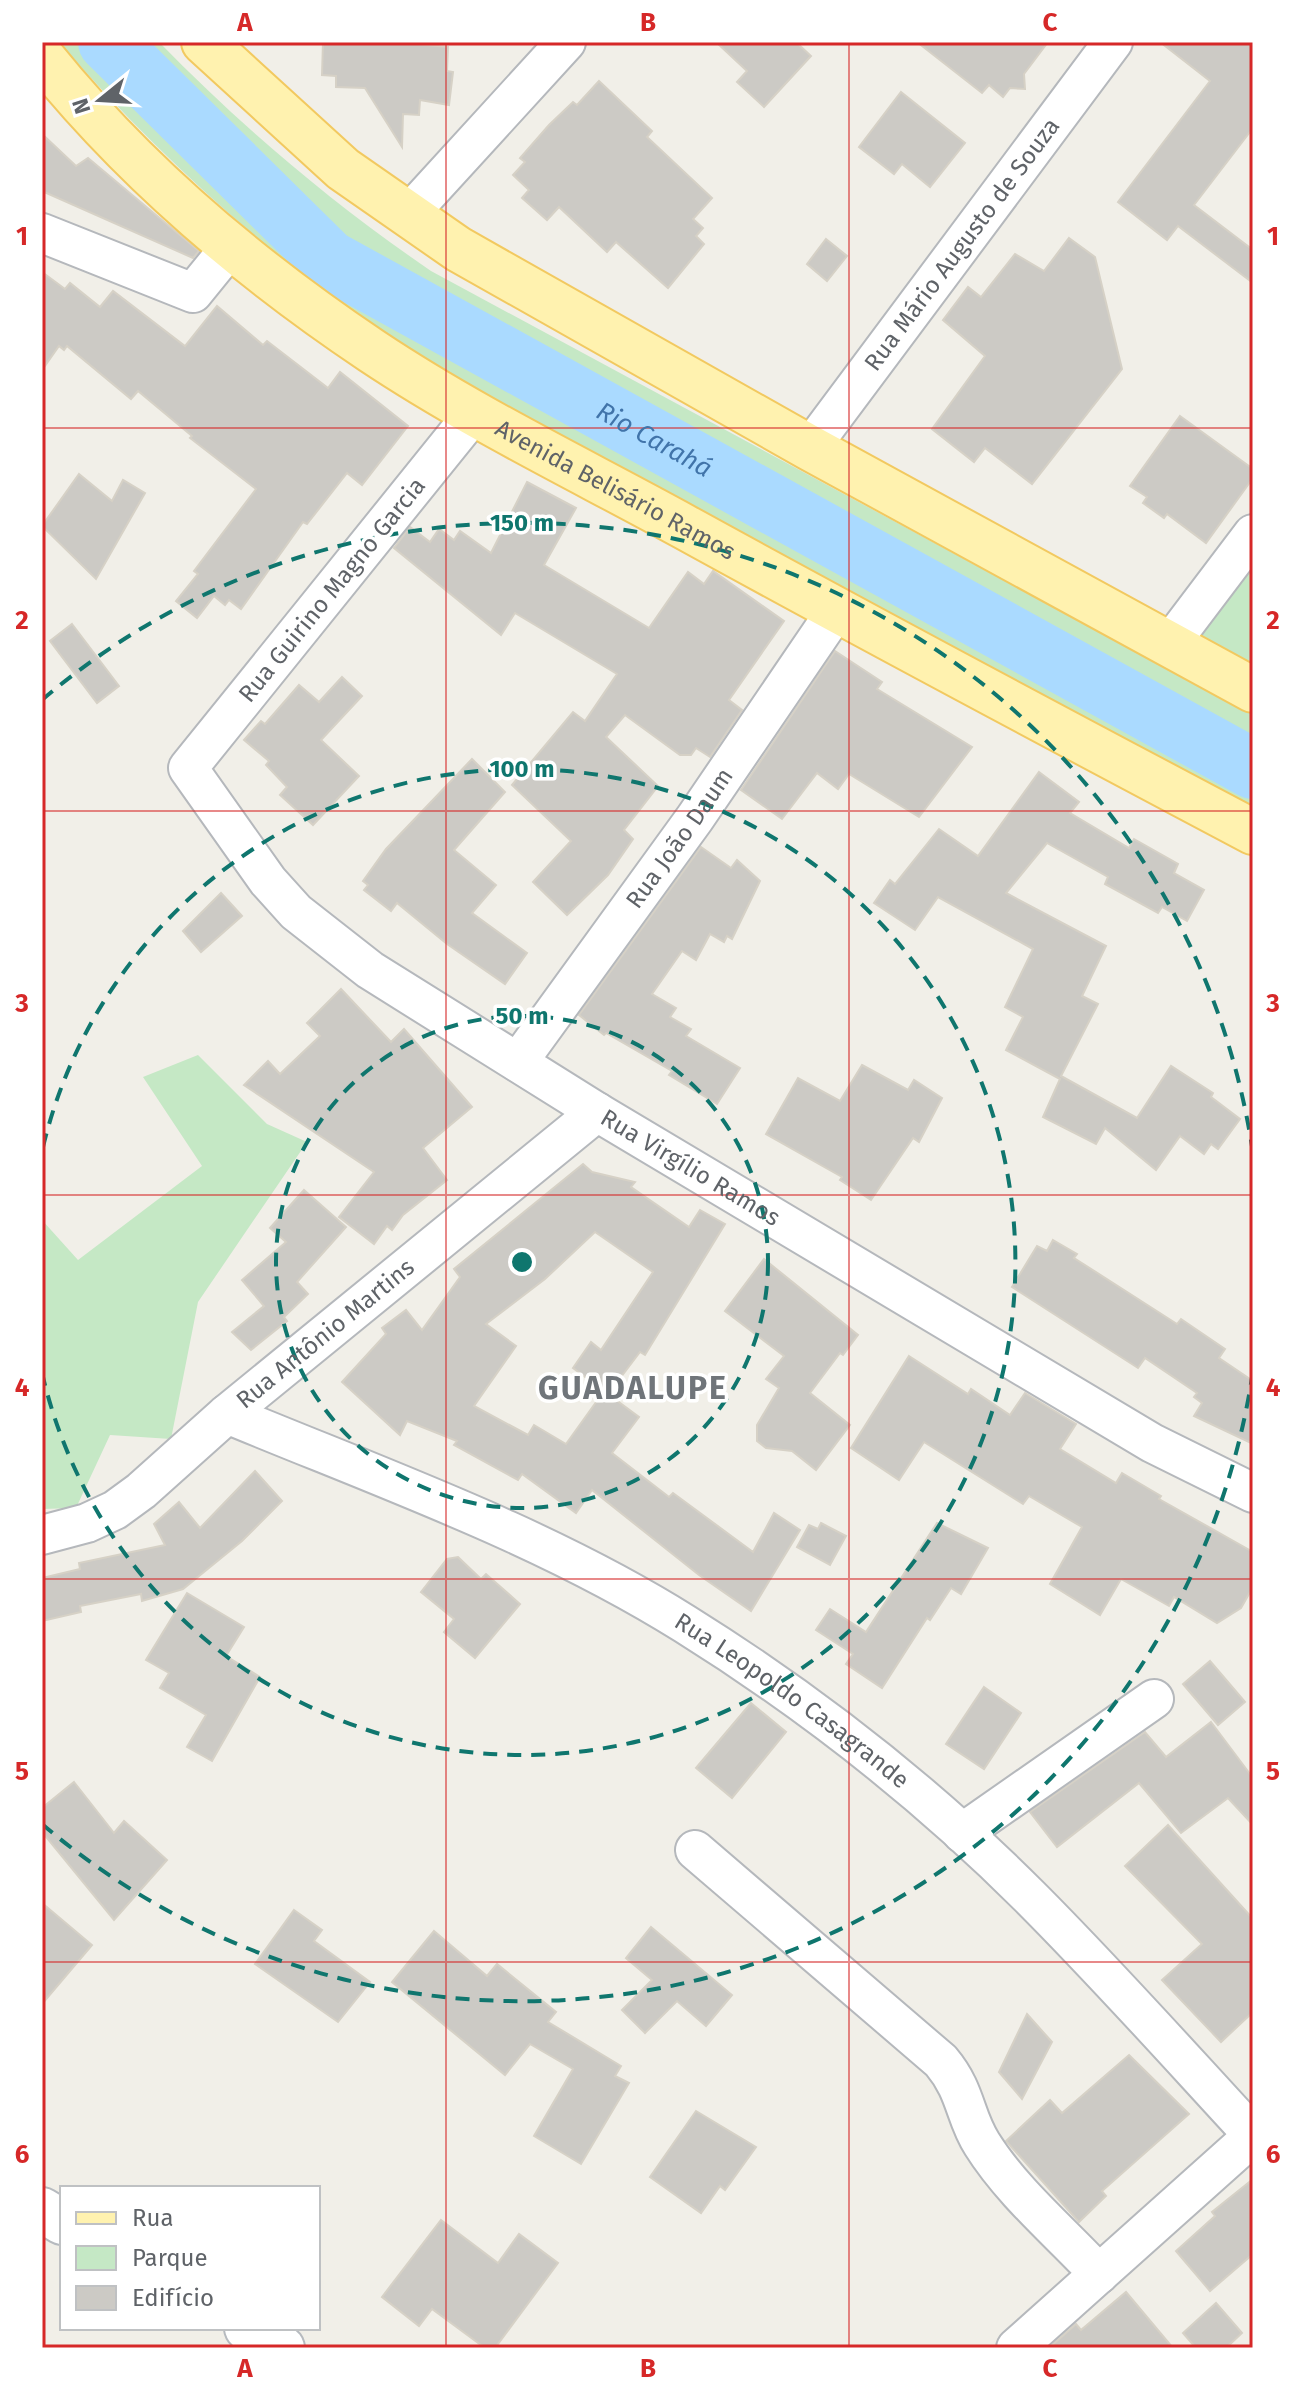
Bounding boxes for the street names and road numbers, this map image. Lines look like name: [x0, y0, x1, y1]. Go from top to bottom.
street label: Rua Mário Augusto de Souza: [859, 113, 1065, 376]
street label: Avenida Belisário Ramos: [490, 414, 740, 566]
street label: Rua Guirino Magno Garcia: [233, 472, 431, 708]
street label: Rua João Daum: [620, 763, 739, 914]
street label: Rua Virgílio Ramos: [596, 1103, 785, 1232]
street label: Rua Antônio Martins: [231, 1253, 420, 1415]
street label: Rua Leopoldo Casagrande: [670, 1607, 915, 1794]

